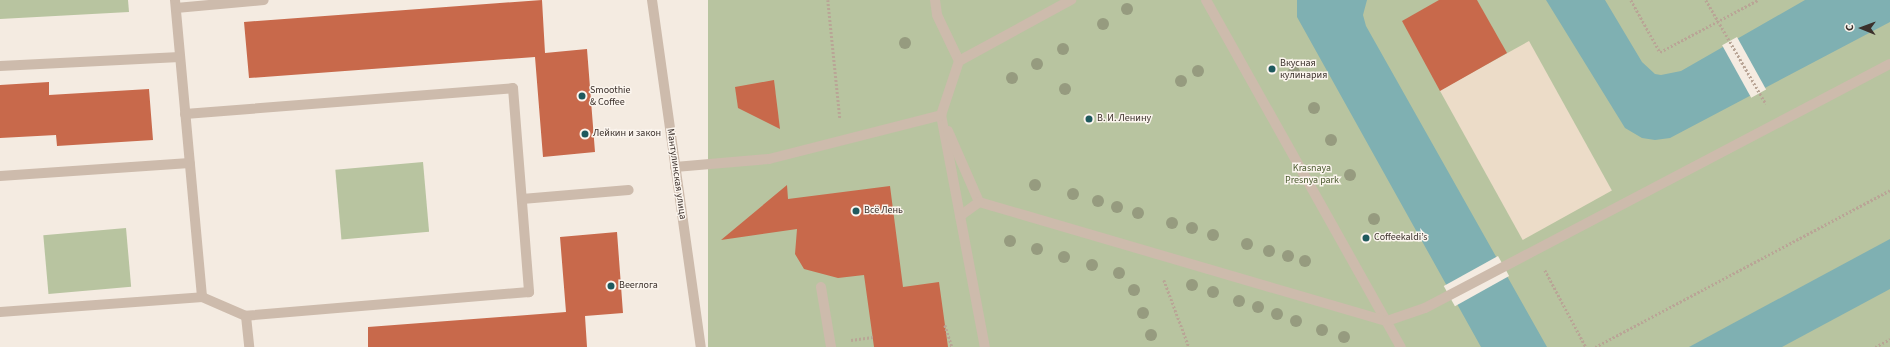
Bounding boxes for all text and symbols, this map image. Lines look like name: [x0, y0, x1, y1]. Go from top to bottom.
north arrow: [1842, 8, 1882, 48]
text: С: [1842, 24, 1857, 31]
place label: Вкусная кулинария: [1280, 57, 1327, 80]
marker: Вкусная кулинария: [1267, 64, 1277, 74]
place label: Smoothie & Coffee: [590, 84, 631, 108]
marker: Smoothie & Coffee: [577, 91, 587, 101]
place label: В. И. Ленину: [1097, 113, 1151, 125]
marker: В. И. Ленину: [1084, 114, 1094, 124]
place label: Лейкин и закон: [593, 128, 661, 140]
street label: Мантулинская улица: [664, 128, 688, 220]
marker: Лейкин и закон: [580, 129, 590, 139]
park label: Krasnaya Presnya park: [1285, 162, 1339, 186]
place label: Всё Лень: [864, 205, 903, 217]
marker: Всё Лень: [851, 206, 861, 216]
place label: Coffeekaldi’s: [1374, 232, 1428, 244]
marker: Coffeekaldi’s: [1361, 233, 1371, 243]
place label: Beerлога: [619, 280, 658, 292]
marker: Beerлога: [606, 281, 616, 291]

